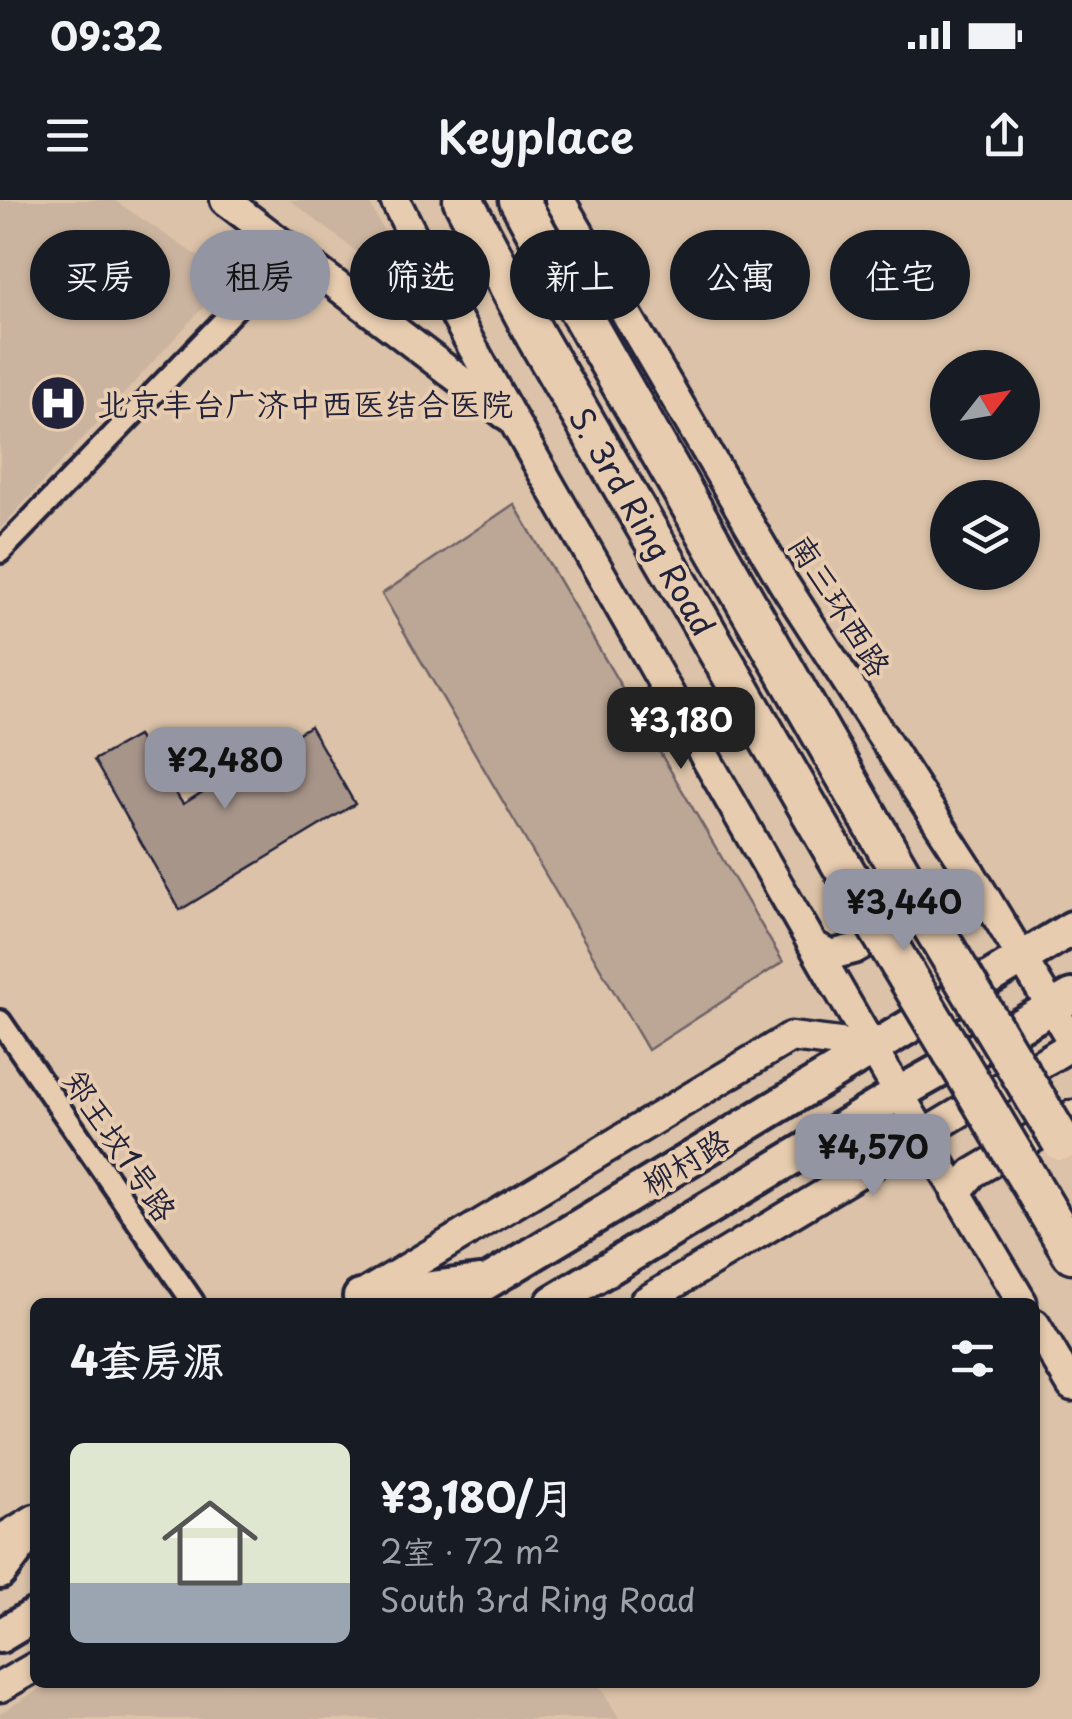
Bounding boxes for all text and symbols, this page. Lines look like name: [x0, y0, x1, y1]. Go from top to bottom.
text: 09:32: [50, 7, 163, 64]
text: Keyplace: [438, 101, 634, 169]
icon: menu: [40, 108, 95, 163]
icon: share: [977, 108, 1032, 163]
chip: 买房: [30, 230, 170, 320]
chip: 租房: [190, 230, 330, 320]
chip: 筛选: [350, 230, 490, 320]
chip: 新上: [510, 230, 650, 320]
chip: 公寓: [670, 230, 810, 320]
chip: 住宅: [830, 230, 970, 320]
north arrow: [930, 350, 1040, 460]
map controls: [930, 350, 1040, 590]
hospital icon: 北京丰台广济中西医结合医院: [28, 373, 88, 433]
place label: 北京丰台广济中西医结合医院: [97, 379, 513, 427]
street label: S. 3rd Ring Road: [558, 397, 728, 645]
button: layers: [930, 480, 1040, 590]
street label: 南三环西路: [778, 524, 904, 686]
pin: ¥3,180: [600, 687, 762, 772]
text: ¥3,180: [629, 695, 733, 743]
pin: ¥2,480: [144, 727, 306, 812]
text: ¥2,480: [167, 735, 283, 783]
pin: ¥3,440: [823, 869, 985, 954]
text: ¥3,440: [846, 877, 962, 925]
street label: 郑王坟1号路: [52, 1059, 190, 1231]
pin: ¥4,570: [792, 1114, 954, 1199]
street label: 柳村路: [631, 1116, 739, 1206]
text: ¥4,570: [817, 1122, 929, 1170]
text: 4套房源: [70, 1327, 225, 1390]
icon: filters: [945, 1331, 1000, 1386]
text: ¥3,180/月: [380, 1464, 575, 1527]
icon: home: [150, 1483, 270, 1603]
text: 2室 · 72 m²: [380, 1527, 560, 1575]
text: South 3rd Ring Road: [380, 1575, 696, 1623]

